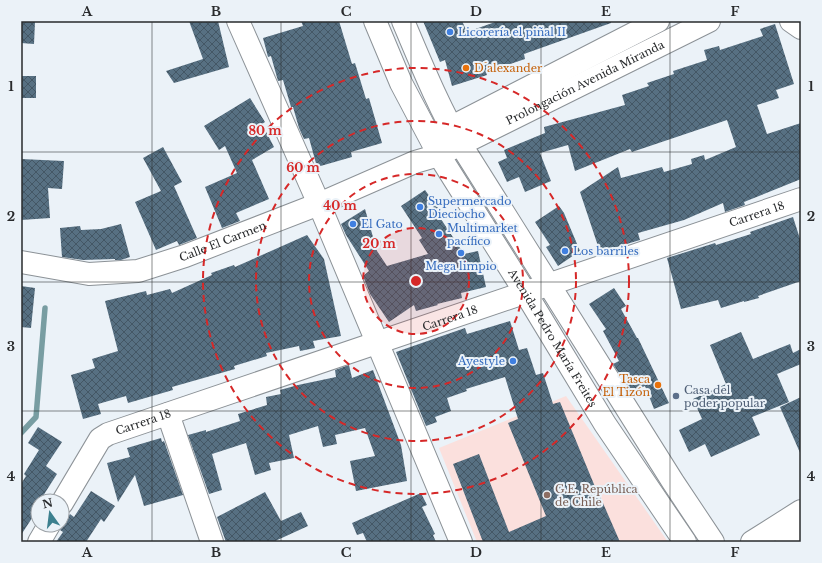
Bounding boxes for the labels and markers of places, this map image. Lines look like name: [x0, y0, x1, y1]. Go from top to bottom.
place label: Licorería el piñal II: [458, 25, 567, 39]
marker: Licorería el piñal II: [445, 27, 455, 37]
place label: D´alexander: [474, 61, 543, 75]
marker: D´alexander: [461, 63, 471, 73]
place label: Supermercado Dieciocho: [428, 194, 511, 221]
marker: Supermercado Dieciocho: [415, 202, 425, 212]
place label: El Gato: [361, 217, 403, 231]
marker: El Gato: [348, 219, 358, 229]
place label: Multimarket pacífico: [447, 221, 518, 248]
marker: Multimarket pacífico: [434, 229, 444, 239]
place label: Los barriles: [573, 244, 639, 258]
marker: Los barriles: [560, 246, 570, 256]
marker: Mega limpio: [456, 248, 466, 258]
place label: Mega limpio: [425, 259, 497, 273]
centre of rings: [409, 274, 423, 288]
place label: Ayestyle: [457, 354, 505, 368]
marker: Ayestyle: [508, 356, 518, 366]
place label: Tasca El Tizón: [602, 372, 651, 399]
marker: Tasca El Tizón: [653, 380, 663, 390]
place label: Casa del poder popular: [684, 383, 766, 410]
marker: Casa del poder popular: [671, 391, 681, 401]
place label: G.E. República de Chile: [555, 482, 639, 509]
marker: G.E. República de Chile: [542, 490, 552, 500]

